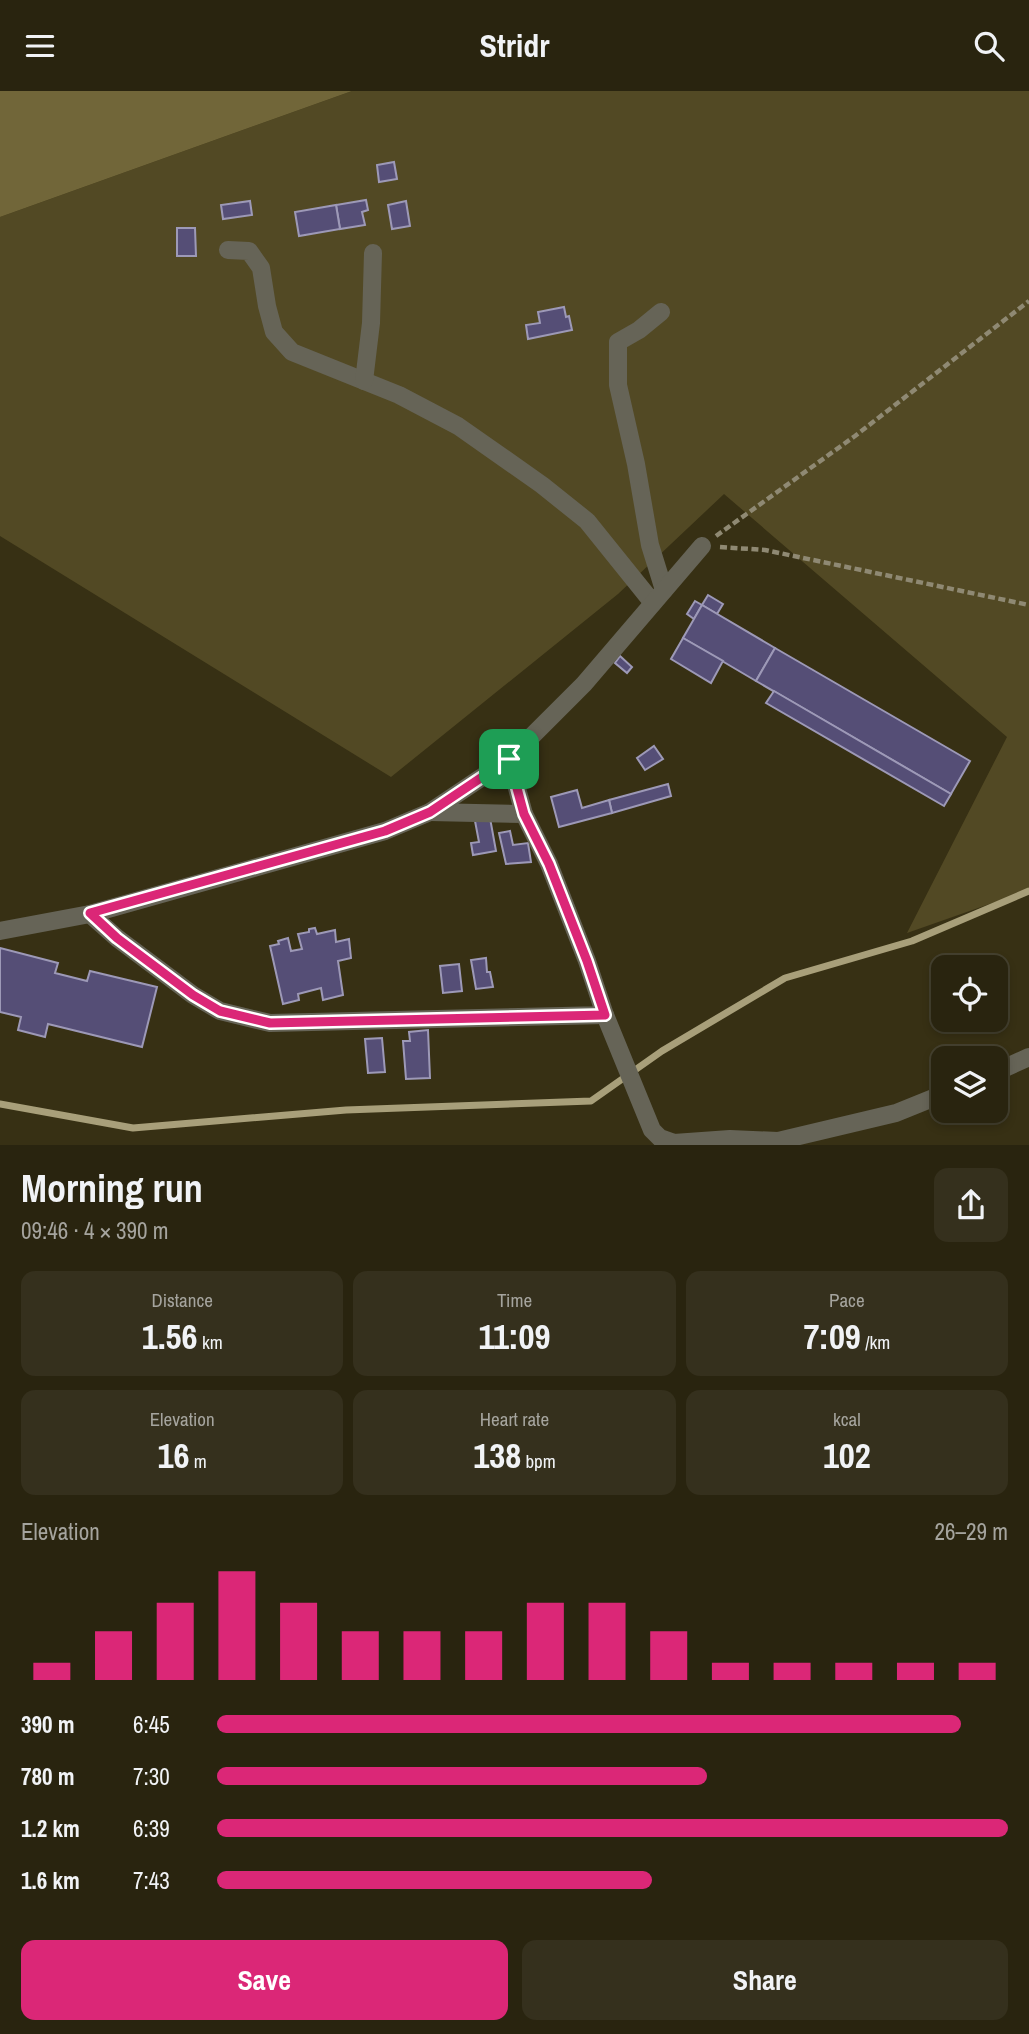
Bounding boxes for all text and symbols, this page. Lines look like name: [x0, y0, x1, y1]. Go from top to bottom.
text: Stridr: [480, 24, 549, 67]
icon: menu: [21, 27, 59, 65]
icon: search: [970, 27, 1008, 65]
pin: [479, 729, 539, 789]
icon: arrive: [490, 740, 528, 778]
map controls: [931, 955, 1008, 1123]
button: locate: [931, 955, 1008, 1032]
button: layers: [931, 1046, 1008, 1123]
text: Morning run: [21, 1163, 203, 1214]
button: share: [934, 1168, 1008, 1242]
text: 09:46 · 4 × 390 m: [21, 1215, 168, 1246]
text: Distance: [151, 1287, 213, 1313]
text: Time: [497, 1287, 532, 1313]
text: Pace: [829, 1287, 865, 1313]
text: 1.56: [142, 1313, 198, 1360]
text: 11:09: [479, 1313, 550, 1360]
text: 7:09: [803, 1313, 861, 1360]
text: km: [198, 1329, 223, 1355]
text: /km: [861, 1329, 890, 1355]
text: Elevation: [150, 1406, 215, 1432]
text: Heart rate: [480, 1406, 549, 1432]
text: kcal: [833, 1406, 861, 1432]
text: 16: [158, 1432, 189, 1479]
text: 138: [473, 1432, 521, 1479]
text: 102: [823, 1432, 871, 1479]
text: m: [189, 1448, 207, 1474]
text: bpm: [521, 1448, 556, 1474]
text: Elevation: [21, 1516, 100, 1547]
text: 26–29 m: [935, 1516, 1008, 1547]
text: 390 m: [21, 1709, 74, 1740]
text: 6:45: [133, 1709, 170, 1740]
text: 780 m: [21, 1761, 74, 1792]
text: 7:30: [133, 1761, 170, 1792]
text: 1.2 km: [21, 1813, 80, 1844]
text: 6:39: [133, 1813, 170, 1844]
text: 1.6 km: [21, 1865, 80, 1896]
text: 7:43: [133, 1865, 170, 1896]
button: Save: [21, 1940, 508, 2020]
button: Share: [522, 1940, 1008, 2020]

